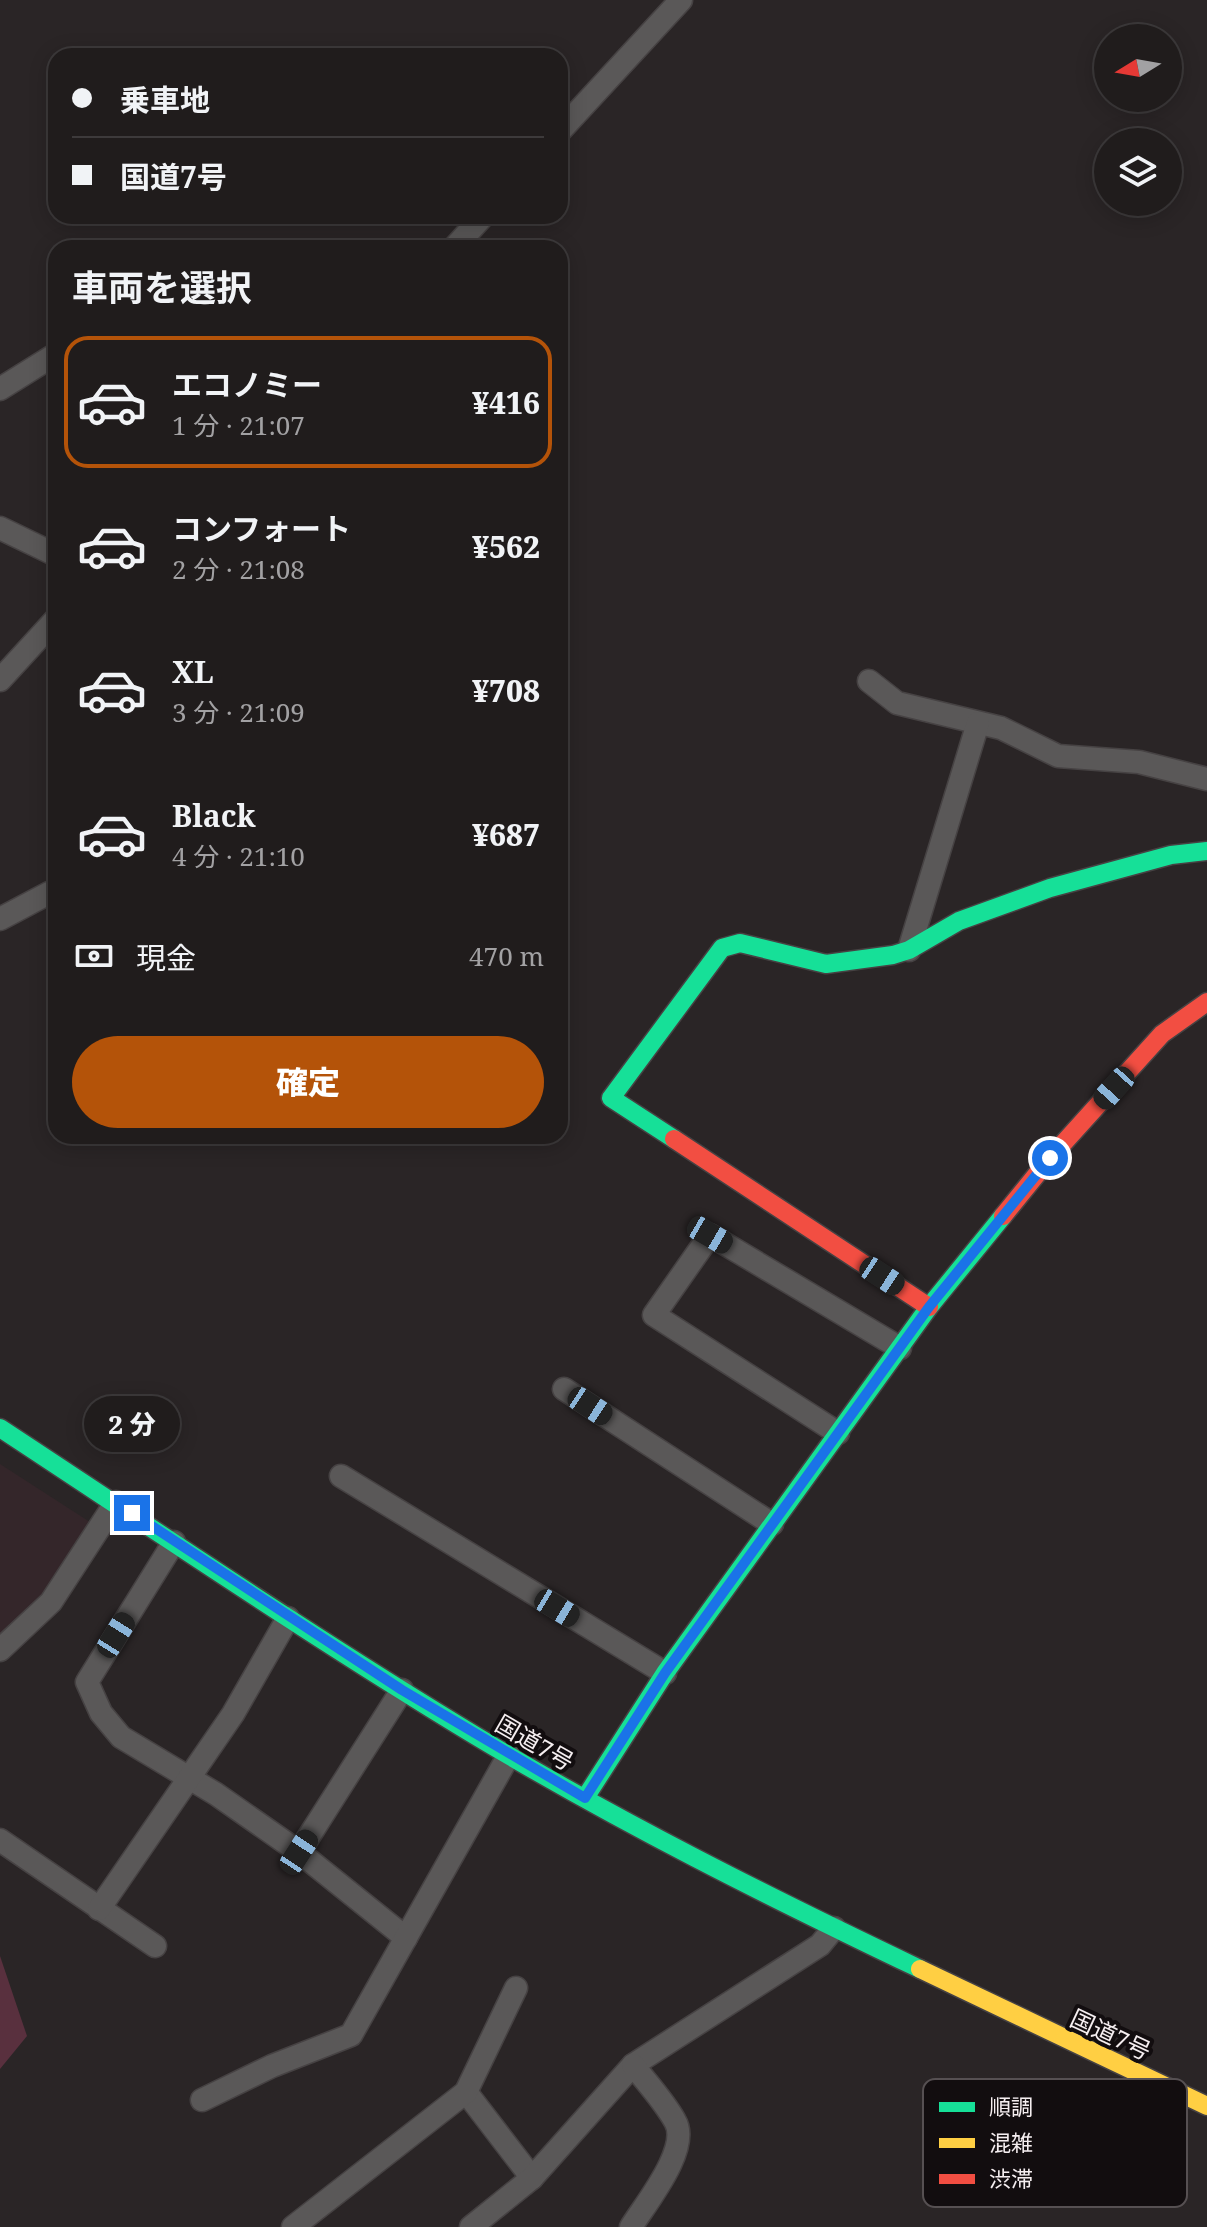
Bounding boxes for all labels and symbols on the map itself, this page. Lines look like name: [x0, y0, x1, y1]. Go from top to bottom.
north arrow: [1094, 24, 1182, 112]
car: [1089, 1062, 1139, 1114]
route start: [1032, 1140, 1068, 1176]
car: [683, 1213, 737, 1257]
car: [855, 1253, 909, 1299]
car: [563, 1383, 617, 1429]
callout: 2 分: [84, 1397, 180, 1453]
route end: [114, 1495, 150, 1531]
car: [530, 1585, 584, 1631]
car: [93, 1608, 139, 1662]
street label: 国道7号: [490, 1706, 580, 1778]
car: [276, 1825, 322, 1879]
street label: 国道7号: [1065, 2001, 1157, 2067]
legend: [923, 2079, 1187, 2207]
text: 順調: [989, 2091, 1033, 2121]
text: 混雑: [989, 2127, 1033, 2157]
text: 渋滞: [989, 2163, 1033, 2193]

